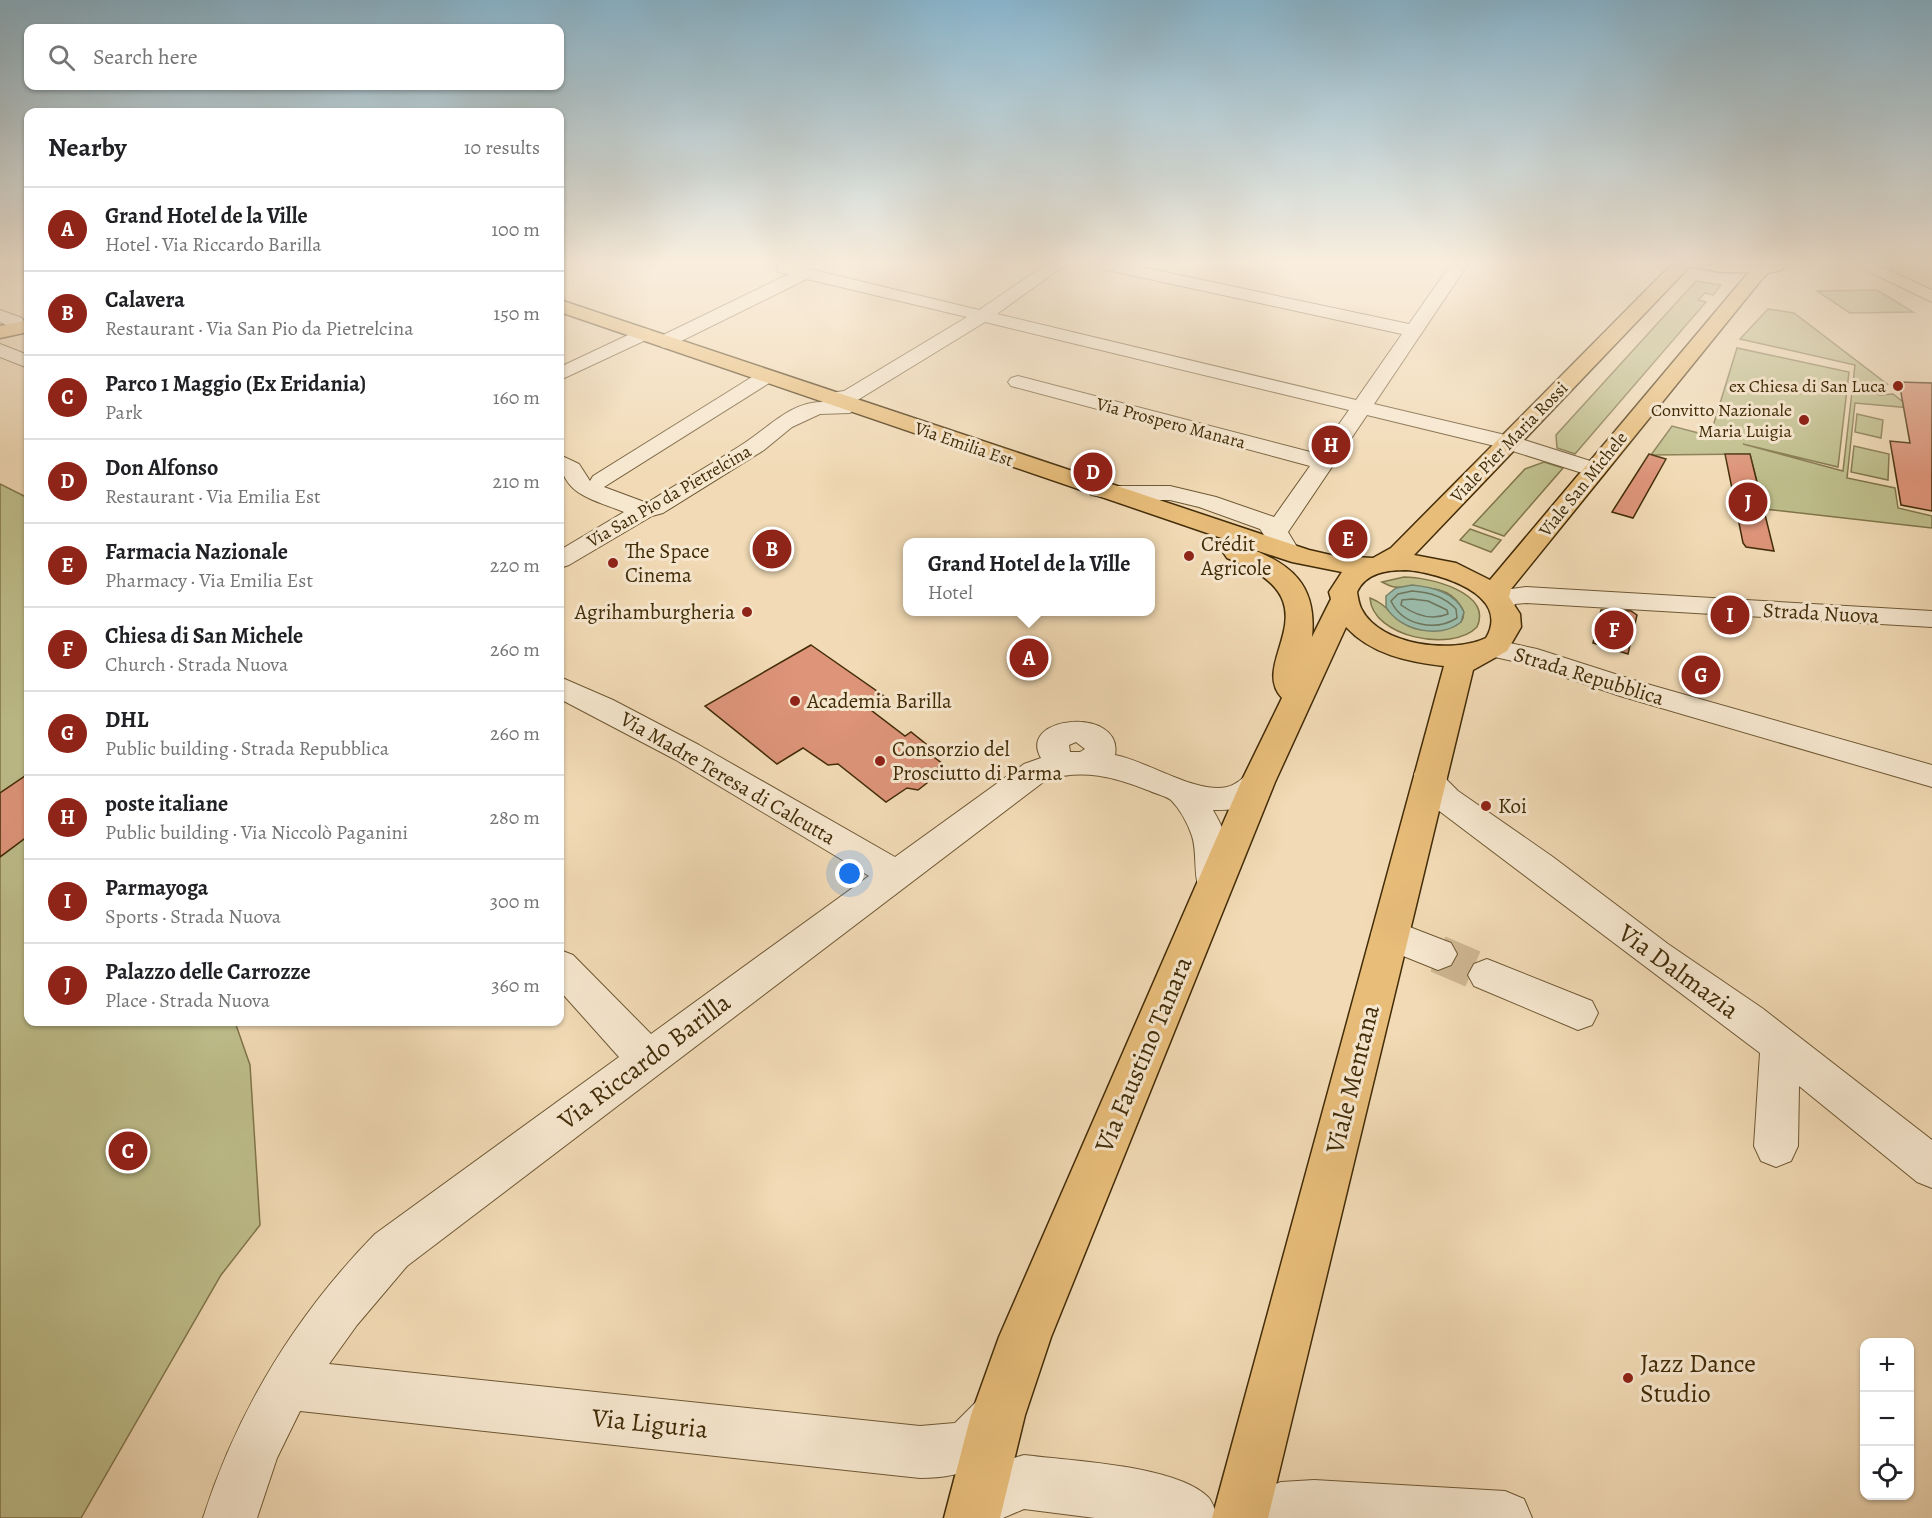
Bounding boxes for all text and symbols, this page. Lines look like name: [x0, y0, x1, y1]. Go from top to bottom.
search box: [24, 24, 564, 90]
icon: search: [45, 41, 78, 74]
text: Search here: [93, 42, 198, 72]
text: Nearby: [48, 130, 127, 165]
text: 10 results: [464, 134, 540, 161]
text: Grand Hotel de la Ville: [105, 201, 308, 231]
text: A: [61, 216, 74, 243]
text: 100 m: [491, 216, 540, 243]
text: Hotel · Via Riccardo Barilla: [105, 231, 321, 258]
text: Calavera: [105, 285, 185, 315]
text: B: [61, 300, 74, 327]
text: 150 m: [493, 300, 540, 327]
text: Restaurant · Via San Pio da Pietrelcina: [105, 315, 413, 342]
text: Parco 1 Maggio (Ex Eridania): [105, 369, 366, 399]
place label: ex Chiesa di San Luca: [1729, 374, 1887, 398]
street label: Viale Pier Maria Rossi: [1444, 376, 1573, 508]
marker: ex Chiesa di San Luca: [1891, 379, 1905, 393]
text: C: [61, 384, 74, 411]
text: 160 m: [493, 384, 540, 411]
street label: Via Prospero Manara: [1093, 391, 1249, 455]
place label: Convitto Nazionale Maria Luigia: [1651, 398, 1793, 443]
text: Park: [105, 399, 143, 426]
marker: Convitto Nazionale Maria Luigia: [1797, 413, 1811, 427]
street label: Via Emilia Est: [911, 416, 1017, 472]
pin: H: [1312, 422, 1350, 468]
street label: Viale San Michele: [1533, 426, 1633, 542]
street label: Via San Pio da Pietrelcina: [582, 439, 756, 553]
pin: D: [1074, 450, 1112, 494]
text: Don Alfonso: [105, 453, 218, 483]
text: D: [61, 468, 74, 495]
text: 210 m: [492, 468, 540, 495]
pin: J: [1728, 480, 1768, 524]
text: Restaurant · Via Emilia Est: [105, 483, 321, 510]
pin: E: [1328, 516, 1368, 562]
pin: B: [752, 526, 792, 572]
place label: Crédit Agricole: [1200, 530, 1271, 582]
text: Farmacia Nazionale: [105, 537, 288, 567]
place label: The Space Cinema: [625, 537, 709, 589]
popup: [903, 538, 1155, 616]
text: Grand Hotel de la Ville: [928, 549, 1130, 579]
marker: Crédit Agricole: [1182, 549, 1196, 563]
text: E: [62, 552, 73, 579]
text: 220 m: [490, 552, 540, 579]
marker: The Space Cinema: [606, 556, 620, 570]
text: Pharmacy · Via Emilia Est: [105, 567, 313, 594]
text: Hotel: [928, 579, 973, 606]
pin: I: [1710, 592, 1750, 638]
street label: Strada Nuova: [1762, 596, 1880, 630]
place label: Agrihamburgheria: [574, 598, 735, 626]
marker: Agrihamburgheria: [740, 605, 754, 619]
pin: F: [1594, 608, 1634, 652]
text: Chiesa di San Michele: [105, 621, 303, 651]
text: F: [62, 636, 73, 663]
text: 260 m: [490, 636, 540, 663]
pin: A: [1010, 636, 1048, 680]
street label: Strada Repubblica: [1510, 640, 1668, 712]
text: Church · Strada Nuova: [105, 651, 288, 678]
pin: G: [1682, 652, 1720, 698]
place label: Academia Barilla: [806, 687, 952, 715]
marker: Academia Barilla: [788, 694, 802, 708]
street label: Via Madre Teresa di Calcutta: [614, 704, 841, 851]
text: DHL: [105, 705, 148, 735]
text: G: [61, 720, 74, 747]
text: 260 m: [490, 720, 540, 747]
text: Public building · Strada Repubblica: [105, 735, 389, 762]
place label: Consorzio del Prosciutto di Parma: [892, 735, 1063, 787]
marker: Consorzio del Prosciutto di Parma: [873, 754, 887, 768]
text: poste italiane: [105, 789, 228, 819]
place label: Koi: [1498, 792, 1527, 820]
marker: Koi: [1479, 799, 1493, 813]
text: H: [60, 804, 75, 831]
text: 280 m: [490, 804, 540, 831]
text: Public building · Via Niccolò Paganini: [105, 819, 408, 846]
your location: [835, 859, 864, 888]
text: Parmayoga: [105, 873, 209, 903]
text: I: [64, 888, 71, 915]
text: 300 m: [490, 888, 540, 915]
text: Sports · Strada Nuova: [105, 903, 281, 930]
street label: Via Dalmazia: [1610, 915, 1746, 1027]
street label: Via Faustino Tanara: [1086, 951, 1201, 1158]
text: Palazzo delle Carrozze: [105, 957, 311, 987]
text: J: [64, 972, 71, 999]
text: 360 m: [491, 972, 540, 999]
street label: Via Riccardo Barilla: [550, 985, 738, 1138]
text: Place · Strada Nuova: [105, 987, 270, 1014]
street label: Viale Mentana: [1317, 1001, 1388, 1158]
pin: C: [108, 1128, 148, 1174]
map controls: [1860, 1338, 1914, 1500]
button: +: [1860, 1338, 1914, 1392]
place label: Jazz Dance Studio: [1640, 1346, 1756, 1411]
marker: Jazz Dance Studio: [1621, 1371, 1635, 1385]
button: −: [1860, 1392, 1914, 1446]
street label: Via Liguria: [589, 1400, 710, 1447]
button: locate: [1860, 1446, 1914, 1500]

